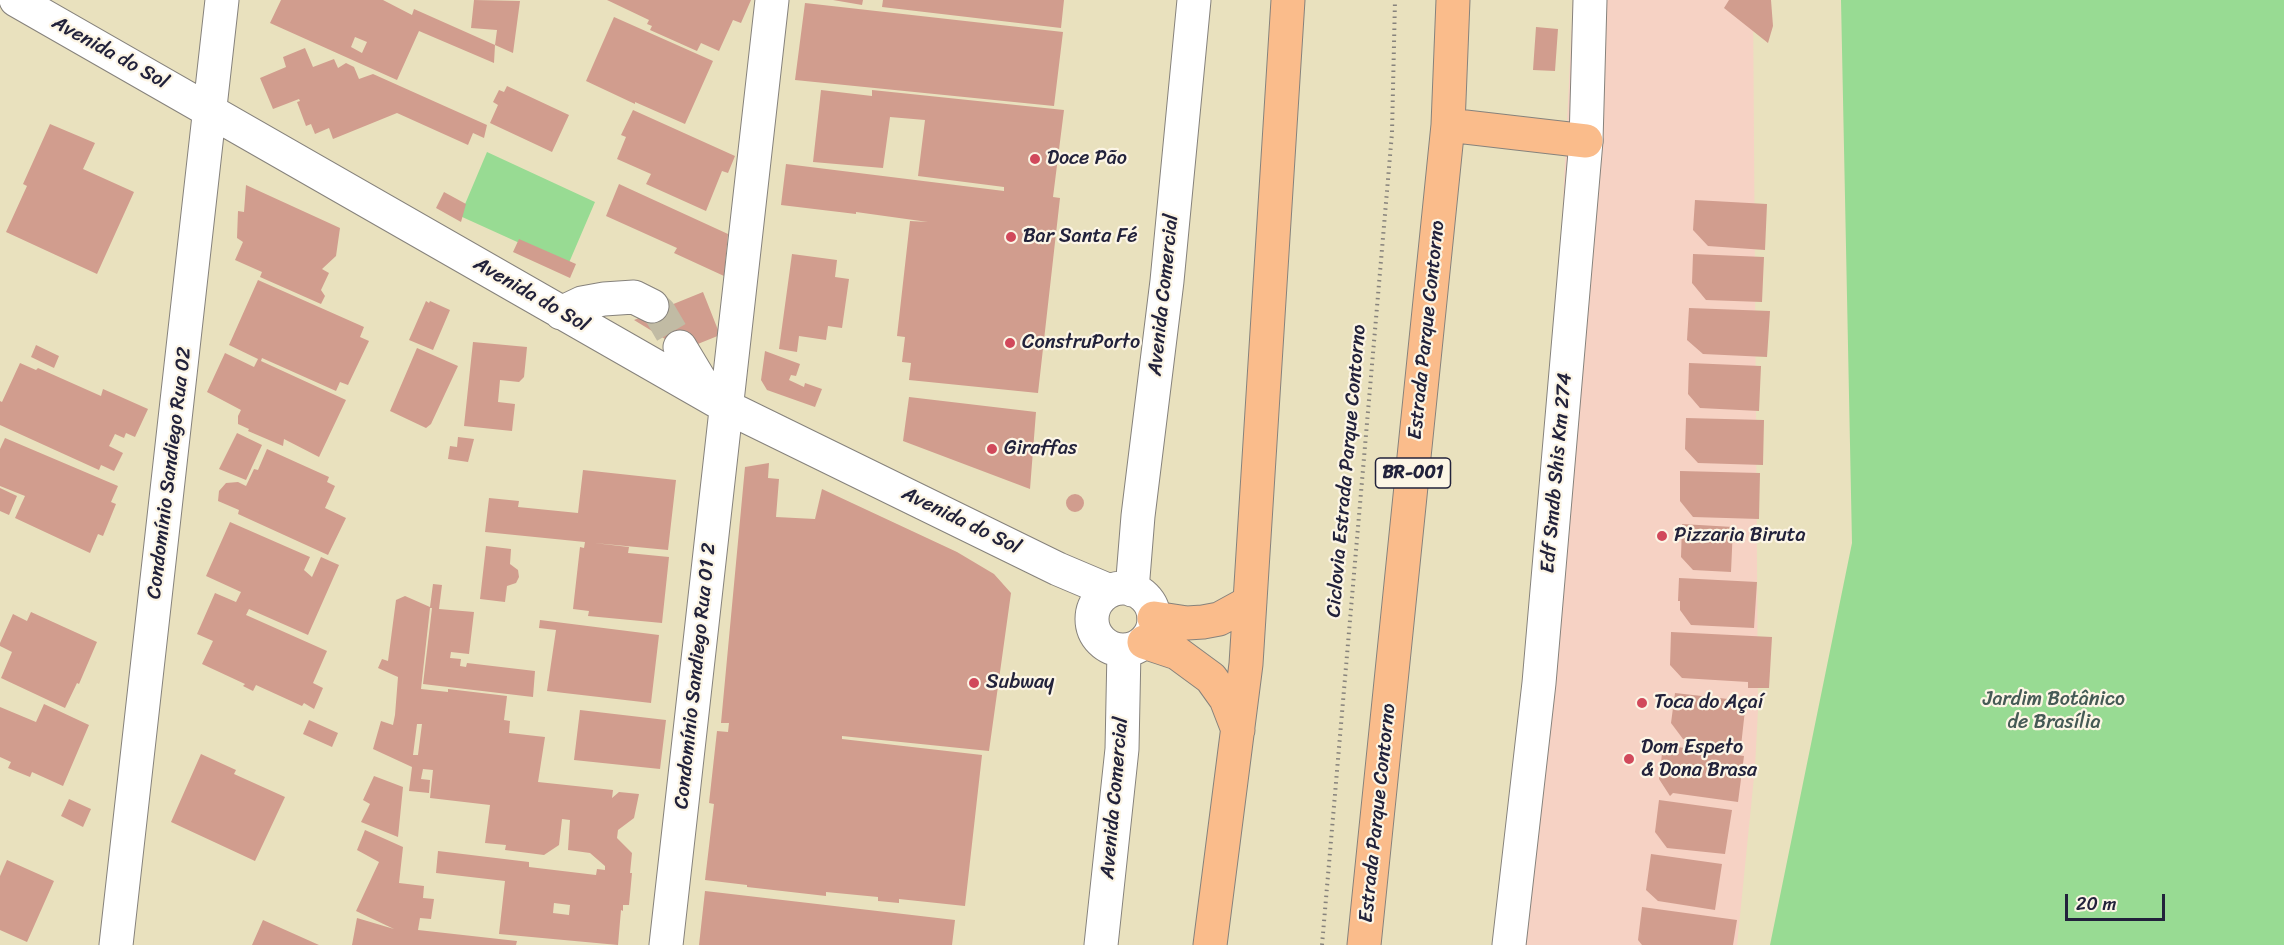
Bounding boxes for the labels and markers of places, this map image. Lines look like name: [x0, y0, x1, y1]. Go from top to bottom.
place label: Doce Pão: [1047, 147, 1127, 171]
marker: Doce Pão: [1028, 152, 1042, 166]
place label: Bar Santa Fé: [1023, 225, 1138, 249]
marker: Bar Santa Fé: [1004, 230, 1018, 244]
place label: ConstruPorto: [1022, 331, 1140, 355]
marker: ConstruPorto: [1003, 336, 1017, 350]
place label: Giraffas: [1004, 437, 1077, 461]
marker: Giraffas: [985, 442, 999, 456]
place label: Pizzaria Biruta: [1674, 524, 1805, 548]
marker: Pizzaria Biruta: [1655, 529, 1669, 543]
place label: Subway: [986, 671, 1054, 695]
marker: Subway: [967, 676, 981, 690]
place label: Toca do Açaí: [1654, 691, 1763, 715]
marker: Toca do Açaí: [1635, 696, 1649, 710]
place label: Dom Espeto & Dona Brasa: [1641, 736, 1757, 783]
marker: Dom Espeto & Dona Brasa: [1622, 752, 1636, 766]

